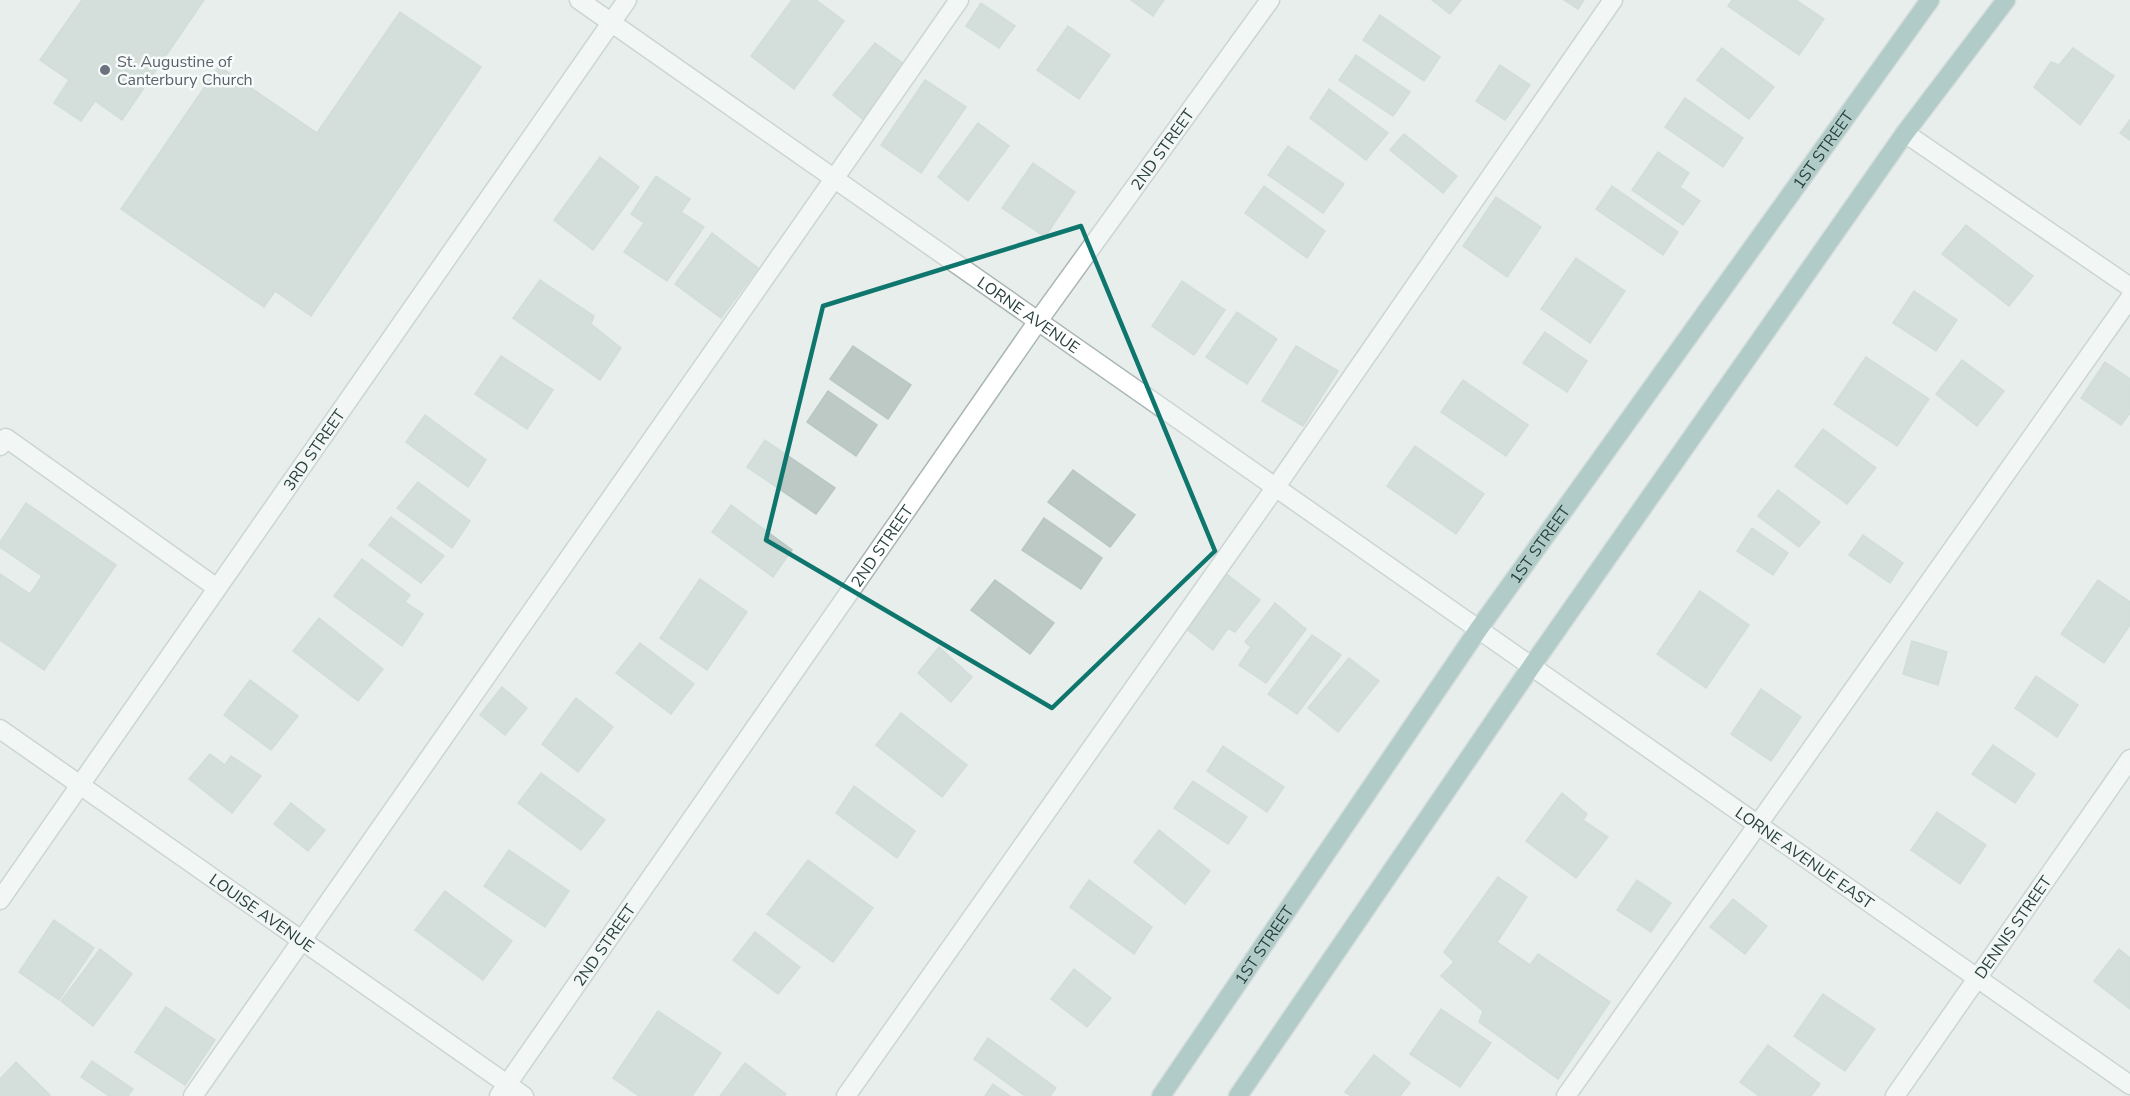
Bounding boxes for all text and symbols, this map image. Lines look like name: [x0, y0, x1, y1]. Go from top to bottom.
place label: St. Augustine of Canterbury Church: [117, 51, 253, 91]
marker: St. Augustine of Canterbury Church: [98, 63, 112, 77]
street label: 2ND STREET: [1126, 104, 1200, 195]
street label: 1ST STREET: [1788, 106, 1859, 193]
street label: LORNE AVENUE: [973, 272, 1084, 359]
street label: 3RD STREET: [279, 405, 351, 495]
street label: 2ND STREET: [846, 501, 919, 592]
street label: 1ST STREET: [1505, 501, 1576, 588]
street label: LORNE AVENUE EAST: [1731, 802, 1878, 915]
street label: LOUISE AVENUE: [205, 869, 318, 958]
street label: DENNIS STREET: [1970, 871, 2057, 984]
street label: 2ND STREET: [569, 900, 641, 991]
street label: 1ST STREET: [1230, 901, 1300, 989]

